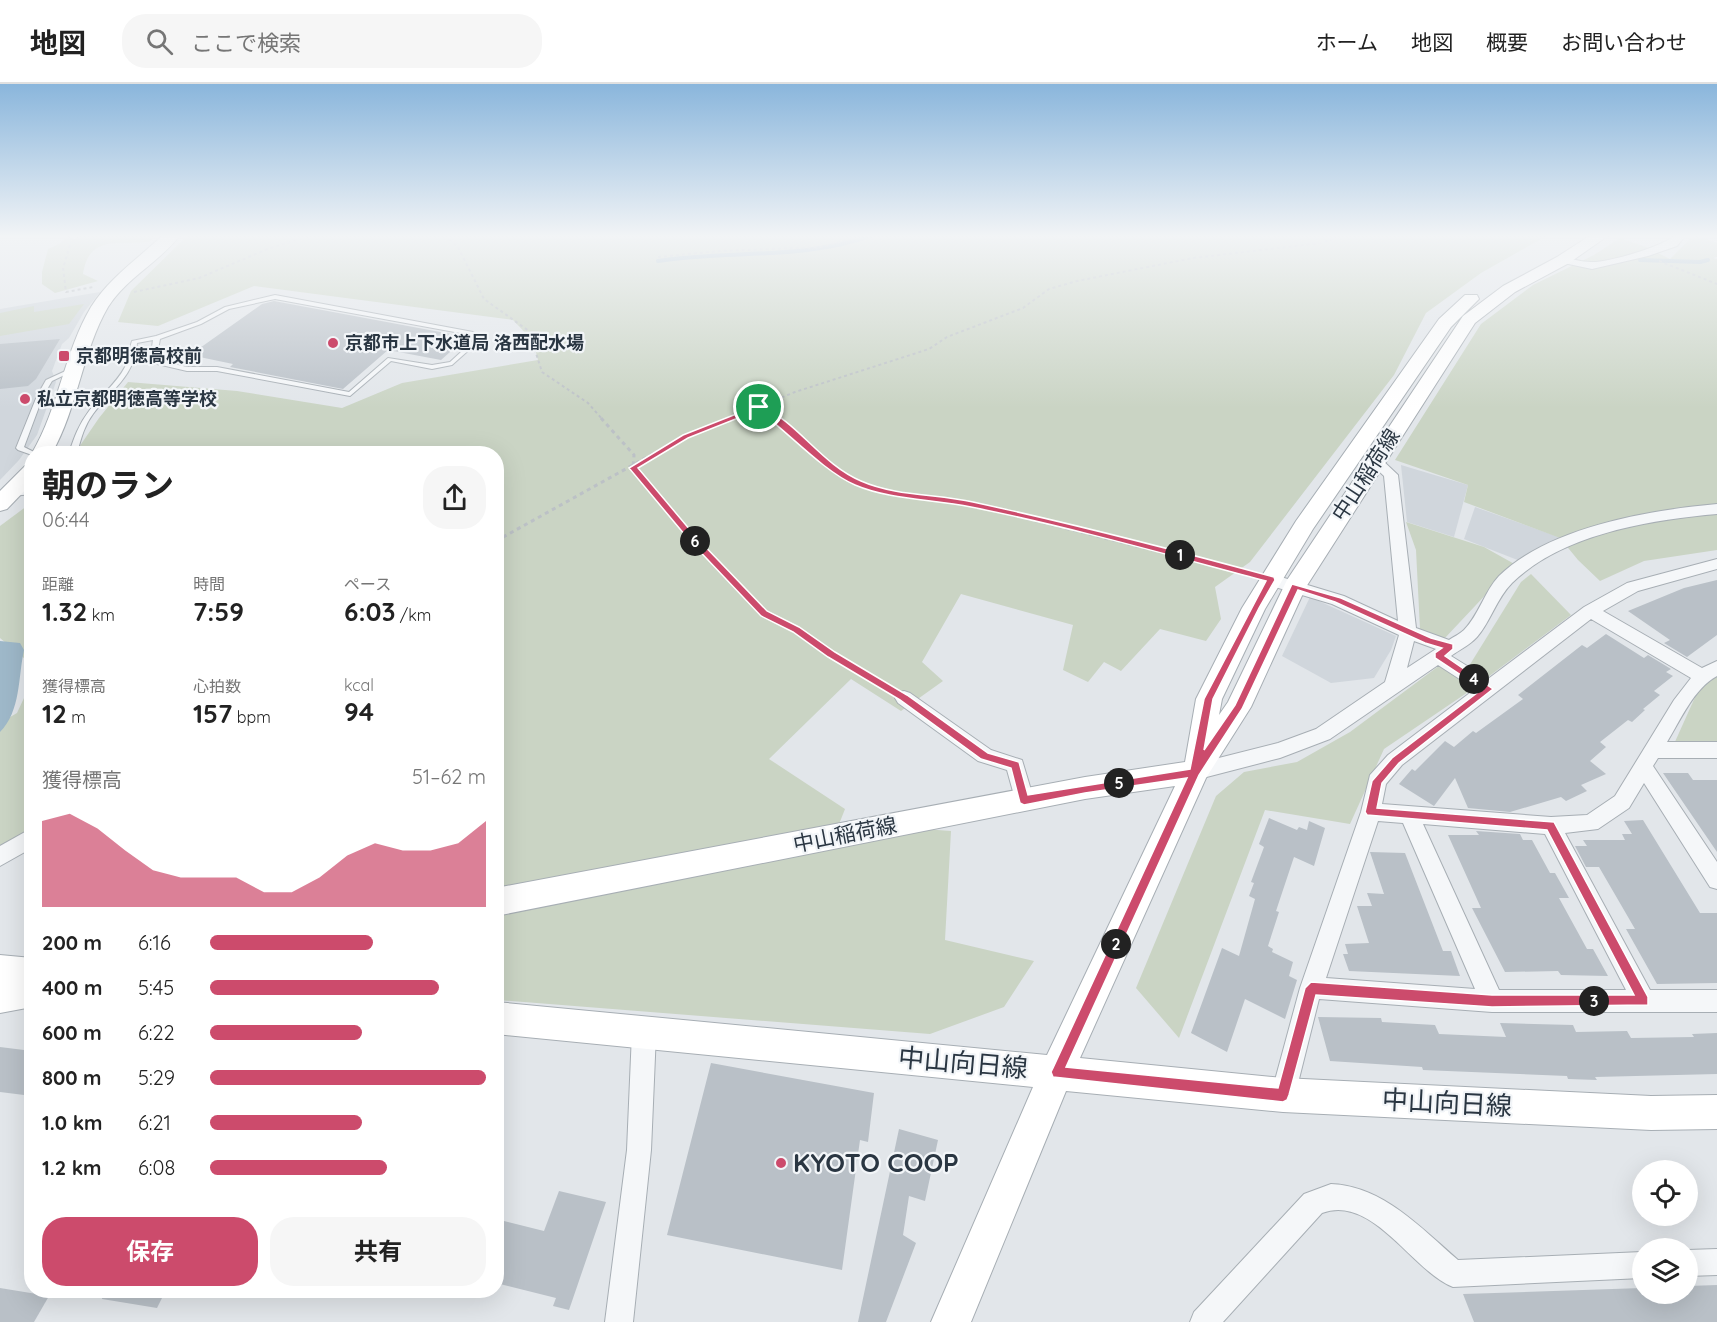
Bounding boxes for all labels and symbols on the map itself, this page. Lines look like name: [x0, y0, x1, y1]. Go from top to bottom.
place label: 京都市上下水道局 洛西配水場: [345, 331, 584, 354]
marker: 京都市上下水道局 洛西配水場: [326, 336, 340, 350]
place label: 京都明徳高校前: [76, 344, 202, 367]
marker: 京都明徳高校前: [57, 349, 71, 363]
pin: [733, 381, 784, 432]
place label: 私立京都明徳高等学校: [37, 387, 217, 410]
marker: 私立京都明徳高等学校: [18, 392, 32, 406]
street label: 中山稲荷線: [1326, 423, 1405, 526]
pin: 6: [680, 526, 710, 556]
pin: 1: [1165, 540, 1195, 570]
pin: 4: [1459, 664, 1489, 694]
pin: 5: [1104, 768, 1134, 798]
street label: 中山稲荷線: [791, 811, 899, 857]
pin: 2: [1101, 929, 1131, 959]
pin: 3: [1579, 986, 1609, 1016]
street label: 中山向日線: [897, 1040, 1029, 1085]
street label: 中山向日線: [1381, 1083, 1513, 1122]
place label: KYOTO COOP: [793, 1146, 959, 1179]
marker: KYOTO COOP: [774, 1156, 788, 1170]

